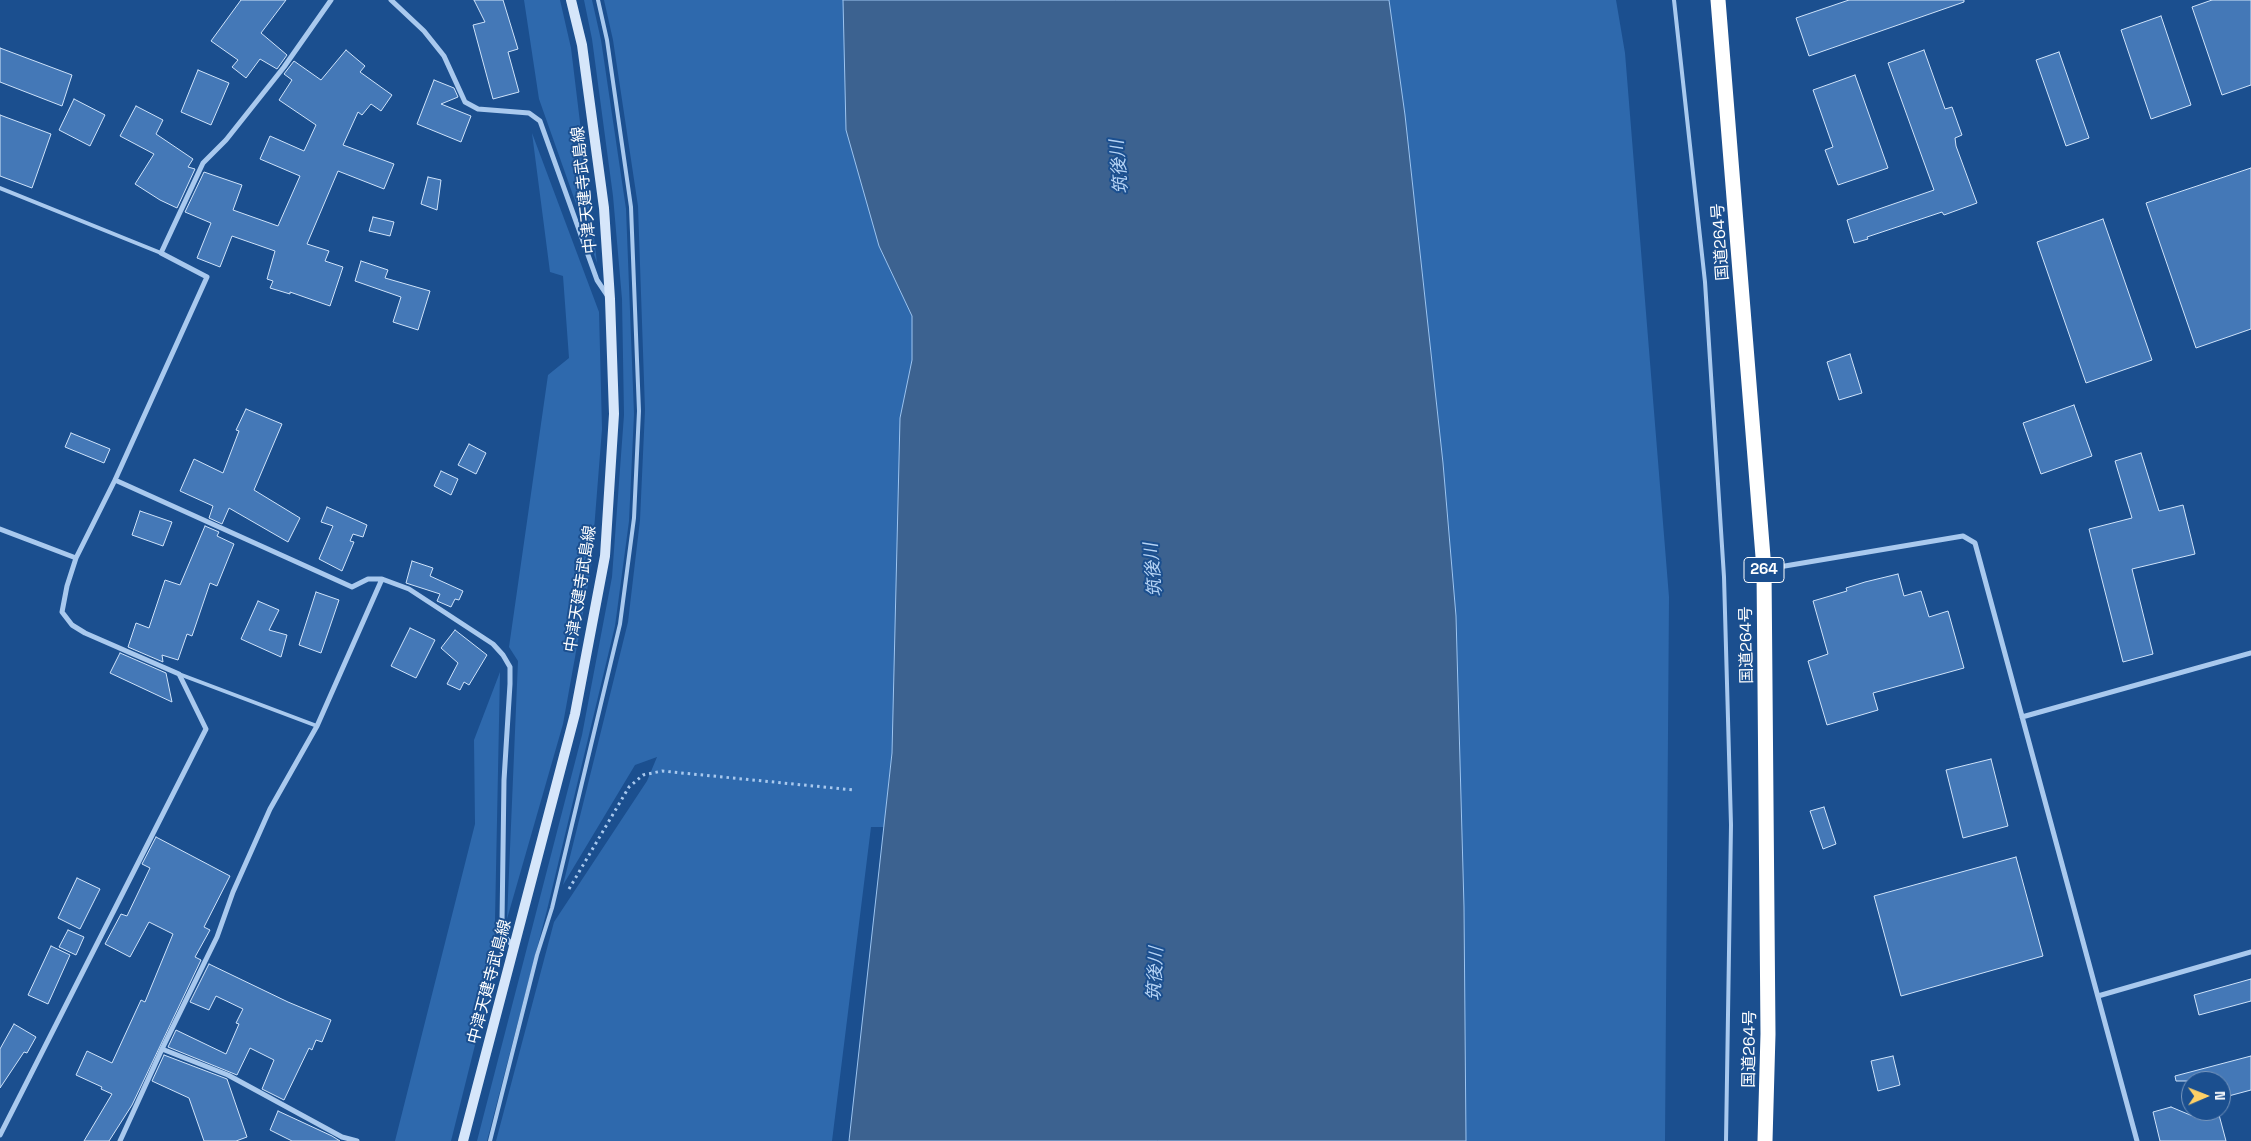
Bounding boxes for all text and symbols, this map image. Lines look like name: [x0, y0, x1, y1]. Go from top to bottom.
street label: 中津天建寺武島線: [569, 125, 601, 255]
water label: 筑後川: [1107, 139, 1133, 195]
street label: 国道264号: [1709, 203, 1733, 281]
street label: 中津天建寺武島線: [562, 524, 600, 654]
water label: 筑後川: [1141, 542, 1167, 598]
road number: 264: [1744, 558, 1784, 582]
street label: 国道264号: [1737, 606, 1757, 684]
street label: 中津天建寺武島線: [464, 918, 516, 1046]
water label: 筑後川: [1144, 946, 1168, 1002]
street label: 国道264号: [1740, 1010, 1760, 1088]
north arrow: [2181, 1071, 2231, 1121]
text: N: [2211, 1091, 2229, 1101]

